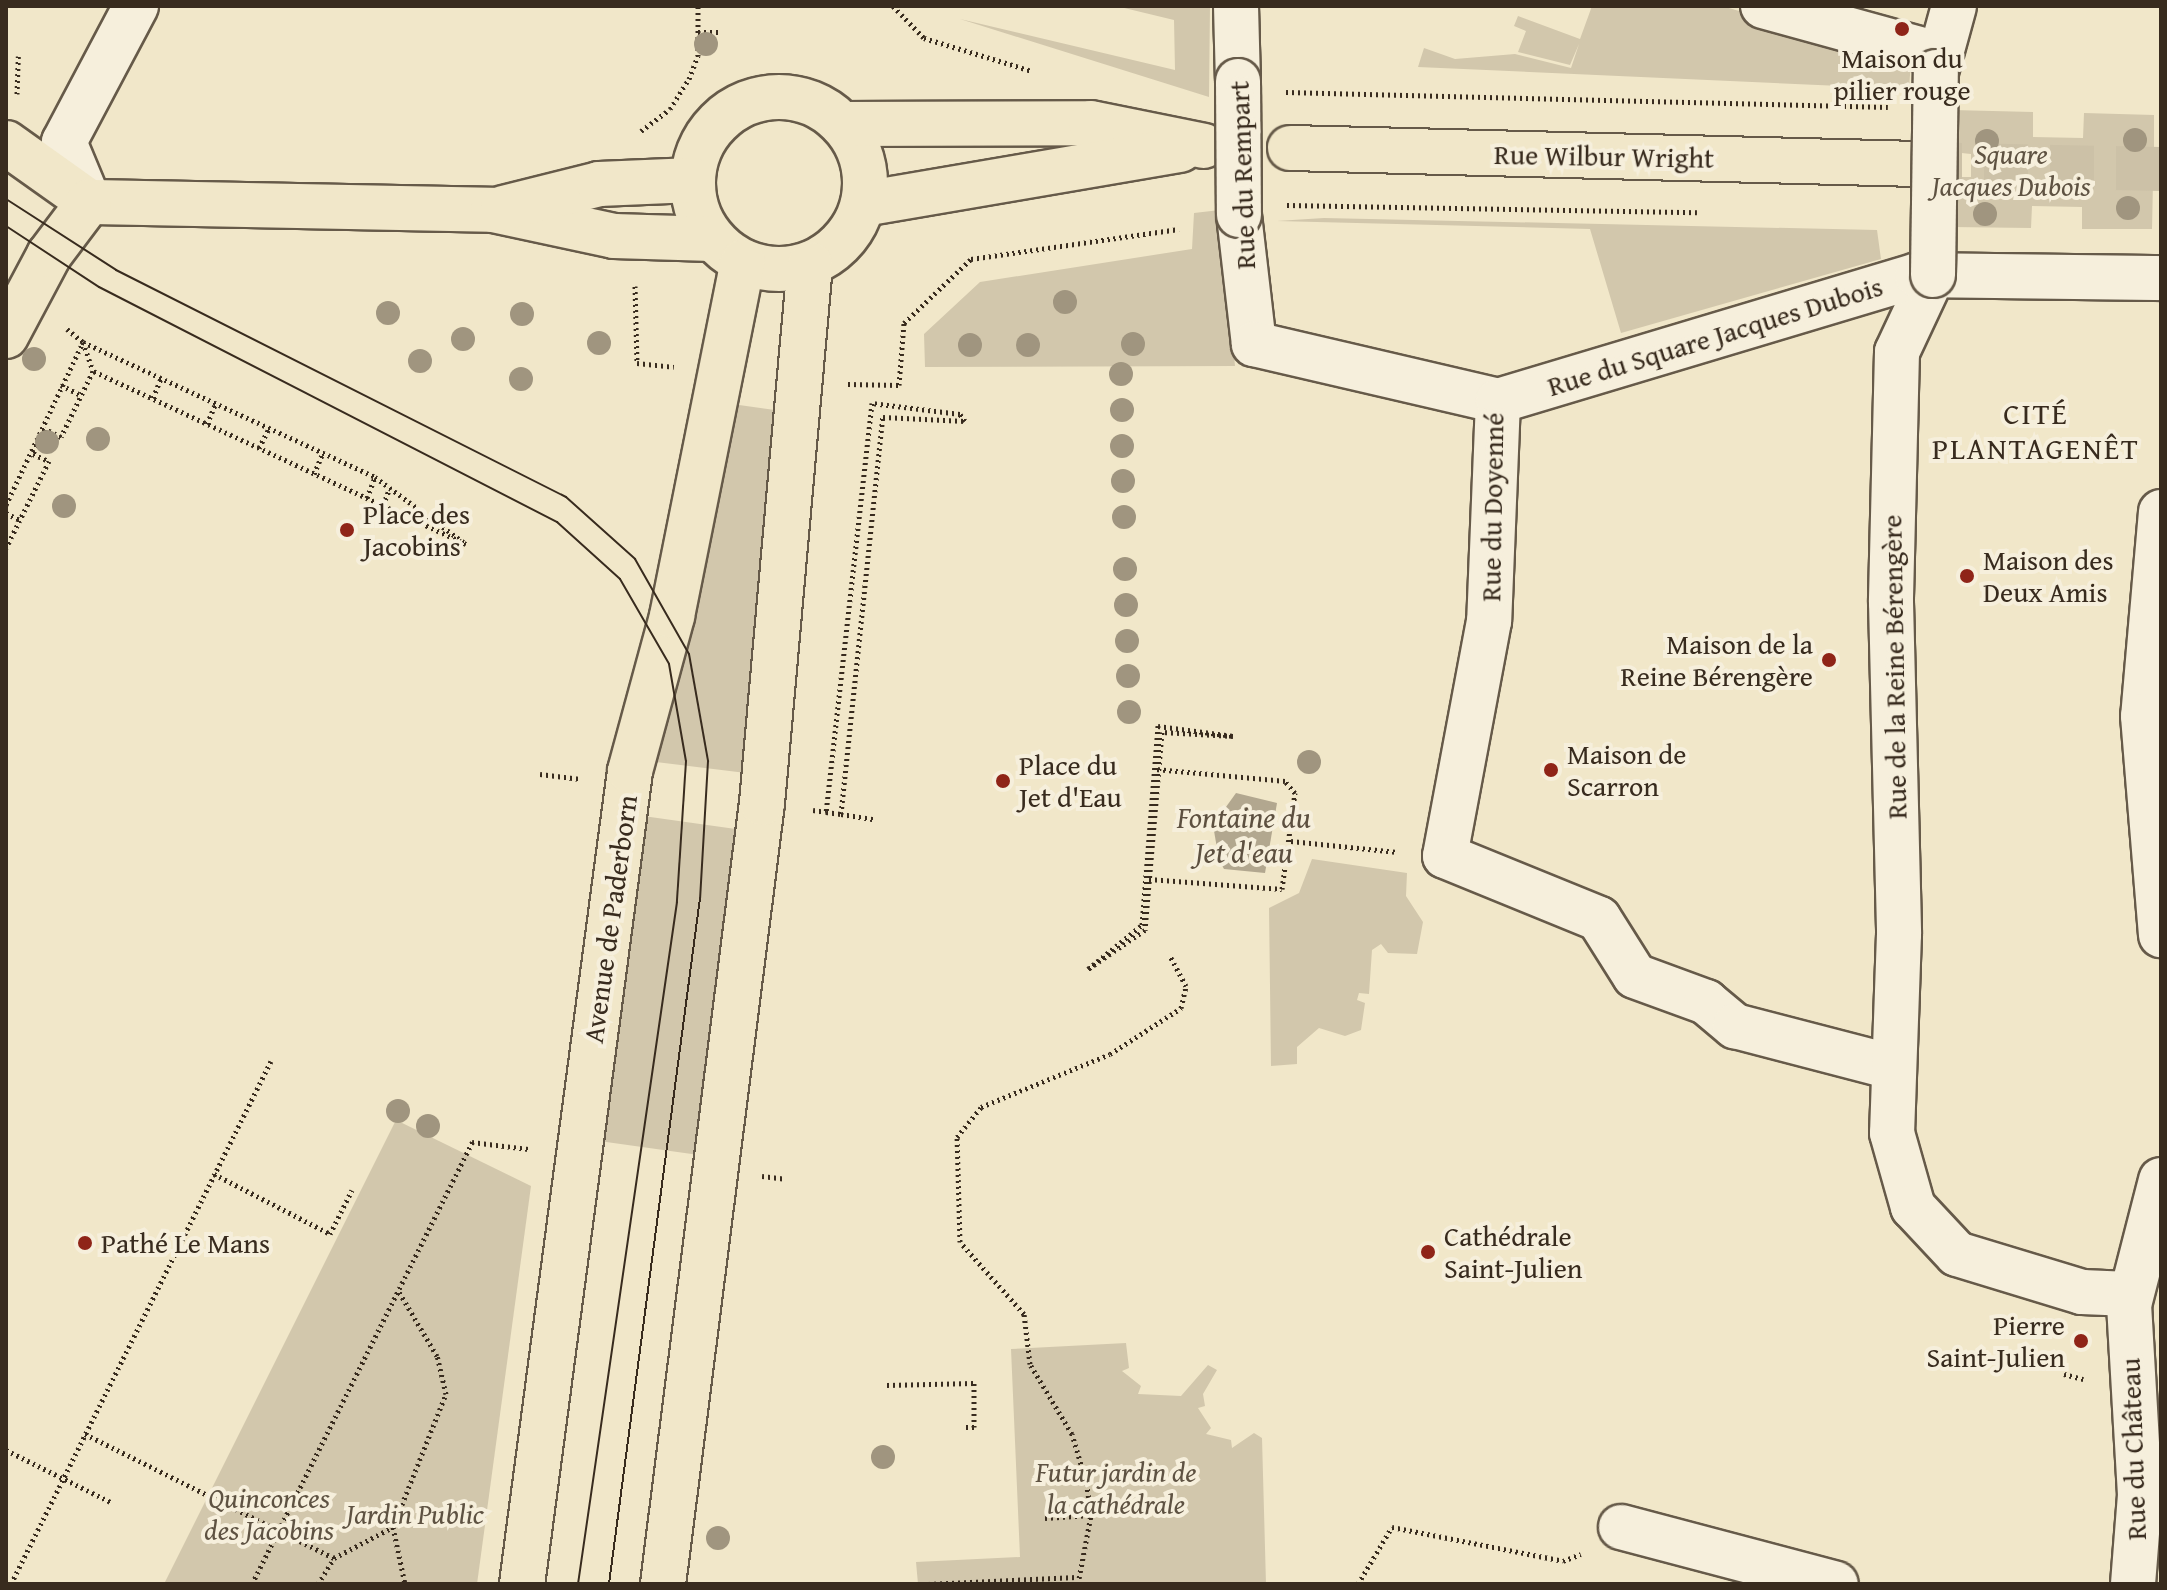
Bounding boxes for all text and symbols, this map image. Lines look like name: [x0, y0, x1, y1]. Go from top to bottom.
marker: Maison du pilier rouge: [1893, 20, 1911, 38]
place label: Maison du pilier rouge: [1833, 41, 1971, 107]
street label: Rue du Rempart: [1222, 80, 1262, 270]
street label: Rue Wilbur Wright: [1494, 137, 1714, 175]
park label: Square Jacques Dubois: [1932, 137, 2090, 203]
street label: Rue du Square Jacques Dubois: [1543, 269, 1887, 403]
district label: CITÉ PLANTAGENÊT: [1932, 395, 2140, 466]
street label: Rue du Doyenné: [1474, 412, 1510, 602]
place label: Place des Jacobins: [363, 497, 470, 563]
street label: Rue de la Reine Bérengère: [1875, 514, 1913, 820]
marker: Place des Jacobins: [338, 521, 356, 539]
place label: Maison des Deux Amis: [1983, 543, 2114, 609]
marker: Maison des Deux Amis: [1958, 567, 1976, 585]
place label: Maison de la Reine Bérengère: [1621, 627, 1813, 693]
marker: Maison de la Reine Bérengère: [1820, 651, 1838, 669]
place label: Maison de Scarron: [1567, 737, 1686, 803]
place label: Place du Jet d'Eau: [1019, 748, 1122, 814]
marker: Maison de Scarron: [1542, 761, 1560, 779]
marker: Place du Jet d'Eau: [994, 772, 1012, 790]
street label: Avenue de Paderborn: [576, 793, 644, 1045]
water label: Fontaine du Jet d'eau: [1177, 799, 1311, 870]
place label: Cathédrale Saint-Julien: [1444, 1219, 1583, 1285]
place label: Pathé Le Mans: [101, 1226, 270, 1260]
marker: Pathé Le Mans: [76, 1234, 94, 1252]
marker: Cathédrale Saint-Julien: [1419, 1243, 1437, 1261]
place label: Pierre Saint-Julien: [1926, 1308, 2065, 1374]
marker: Pierre Saint-Julien: [2072, 1332, 2090, 1350]
street label: Rue du Château: [2113, 1357, 2153, 1541]
park label: Futur jardin de la cathédrale: [1035, 1455, 1197, 1521]
park label: Quinconces des Jacobins: [204, 1481, 334, 1547]
park label: Jardin Public: [346, 1497, 484, 1531]

